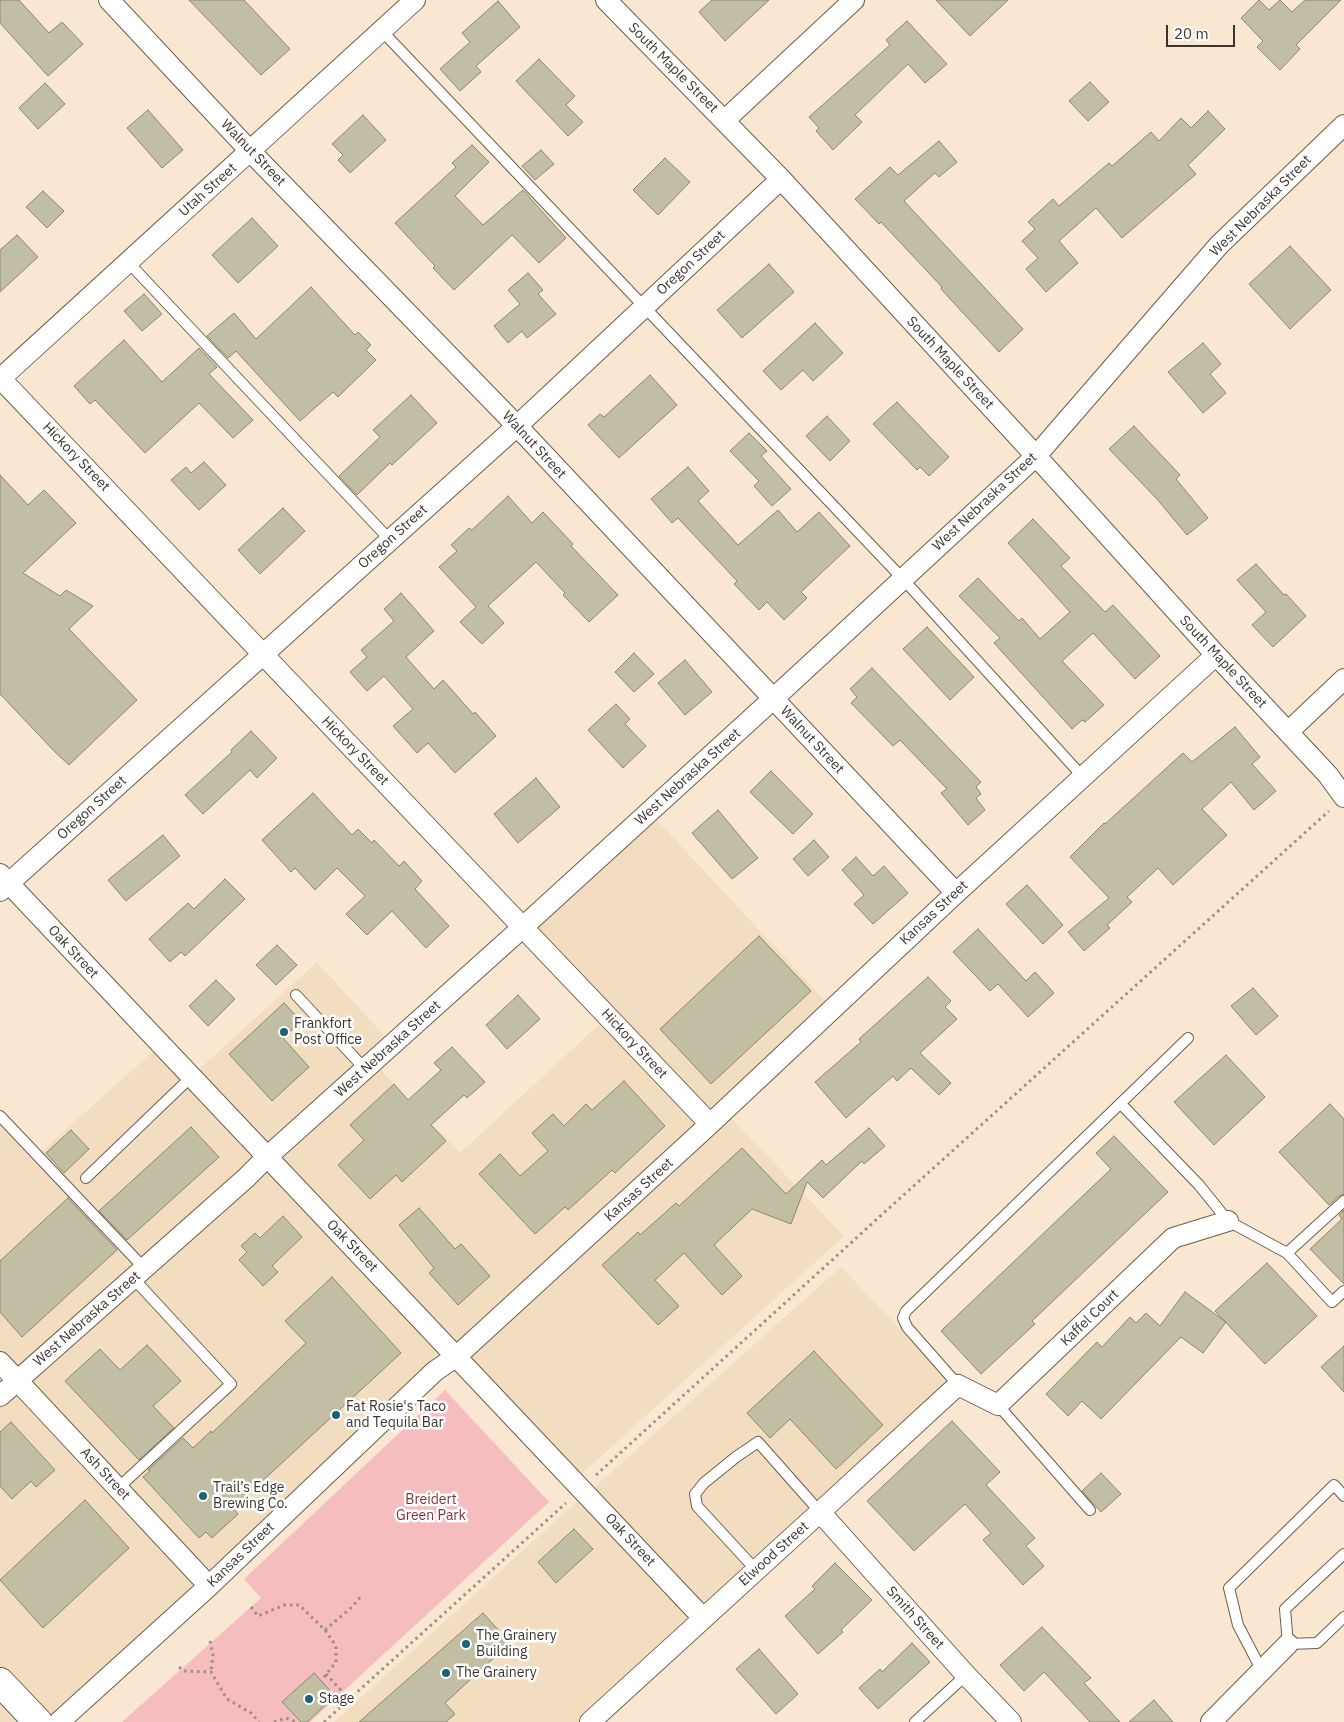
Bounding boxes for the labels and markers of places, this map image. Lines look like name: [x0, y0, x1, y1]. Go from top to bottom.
place label: Frankfort Post Office: [294, 1016, 362, 1048]
marker: Frankfort Post Office: [278, 1026, 290, 1038]
place label: Fat Rosie's Taco and Tequila Bar: [346, 1399, 446, 1431]
marker: Fat Rosie's Taco and Tequila Bar: [330, 1409, 342, 1421]
place label: Trail’s Edge Brewing Co.: [213, 1480, 288, 1512]
marker: Trail’s Edge Brewing Co.: [197, 1490, 209, 1502]
place label: The Grainery Building: [476, 1628, 557, 1660]
marker: The Grainery Building: [460, 1638, 472, 1650]
place label: The Grainery: [456, 1665, 537, 1681]
marker: The Grainery: [440, 1667, 452, 1679]
place label: Stage: [319, 1691, 355, 1707]
marker: Stage: [303, 1693, 315, 1705]

